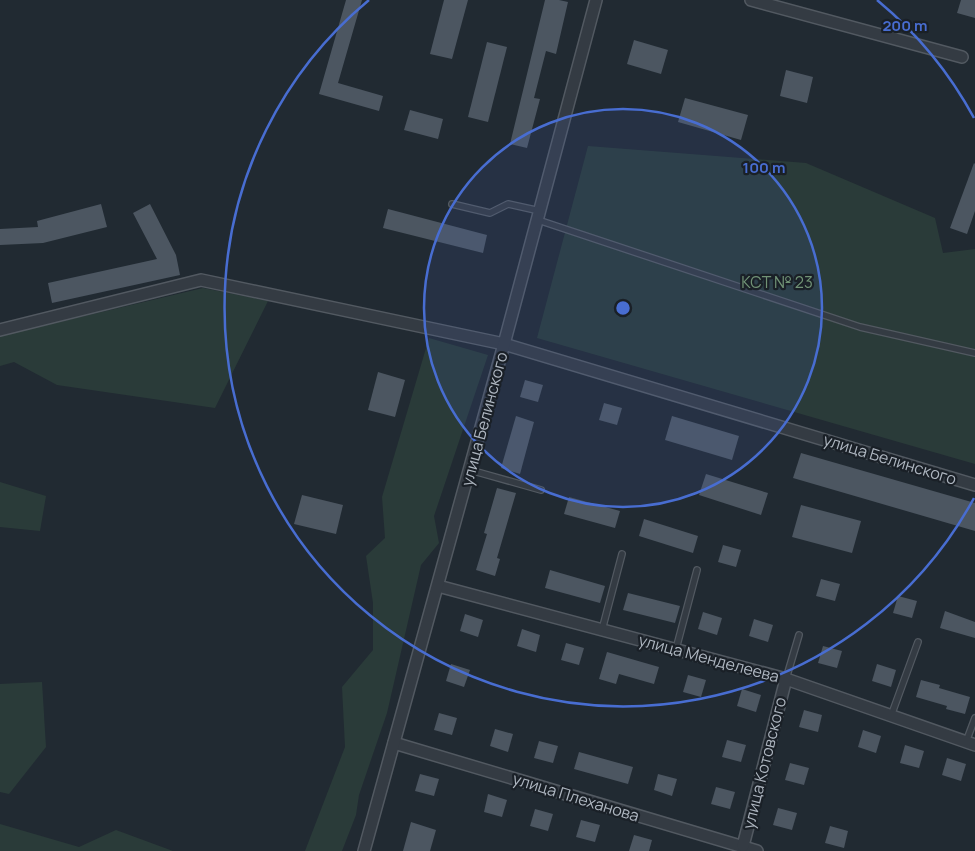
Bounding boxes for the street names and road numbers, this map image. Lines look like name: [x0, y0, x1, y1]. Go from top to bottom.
street label: улица Белинского: [456, 349, 512, 489]
street label: улица Белинского: [821, 428, 959, 490]
street label: улица Менделеева: [636, 629, 782, 687]
street label: улица Котовского: [737, 695, 791, 831]
street label: улица Плеханова: [510, 767, 642, 827]

